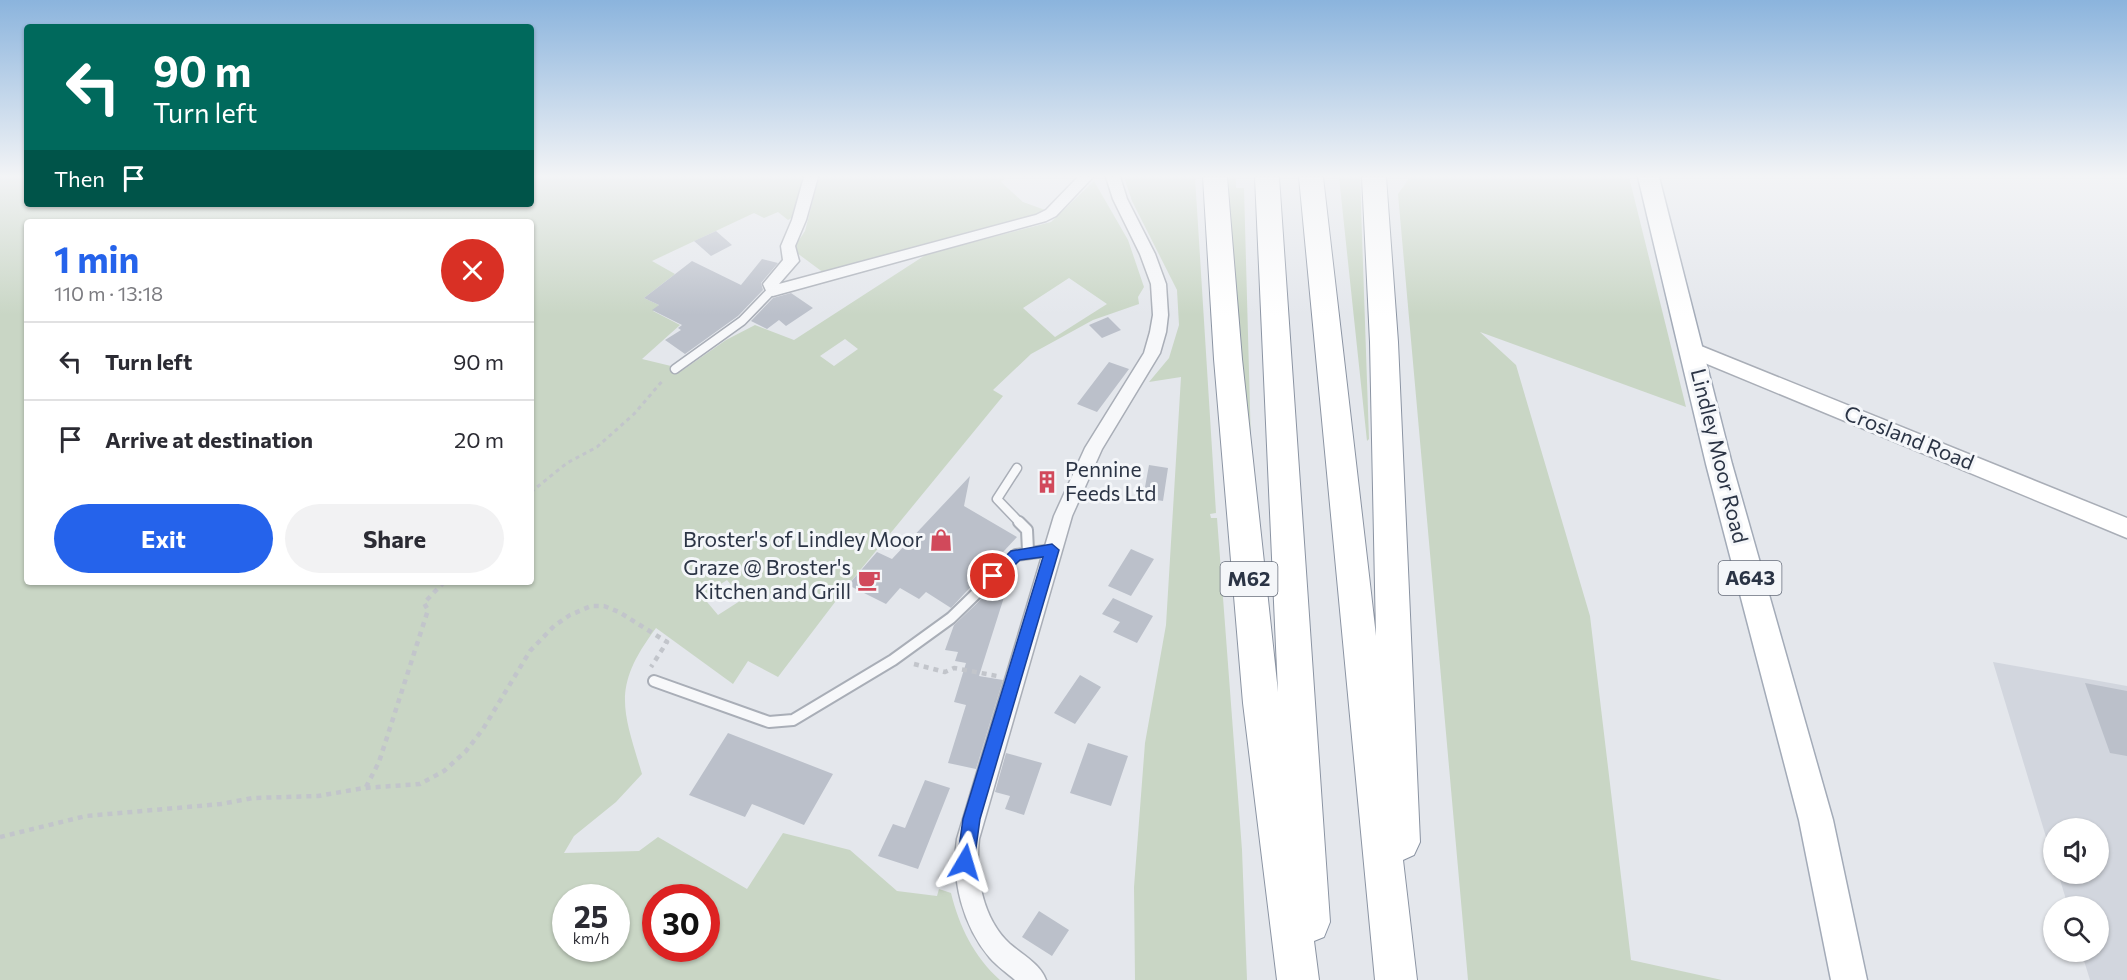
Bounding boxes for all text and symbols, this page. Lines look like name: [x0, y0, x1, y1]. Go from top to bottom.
text: 90 m: [153, 44, 252, 96]
icon: left: [54, 48, 132, 126]
text: Turn left: [153, 96, 257, 129]
icon: arrive: [117, 162, 150, 195]
text: Then: [54, 165, 105, 192]
text: 1 min: [54, 236, 139, 280]
button: close: [441, 239, 504, 302]
text: 110 m · 13:18: [54, 281, 163, 305]
icon: left: [54, 345, 87, 378]
text: Turn left: [105, 348, 192, 375]
text: 90 m: [453, 348, 504, 375]
street label: Lindley Moor Road: [1687, 366, 1754, 546]
street label: Crosland Road: [1841, 399, 1978, 474]
icon: arrive: [54, 423, 87, 456]
text: Arrive at destination: [105, 426, 313, 453]
text: 20 m: [454, 426, 504, 453]
place label: Pennine Feeds Ltd: [1065, 456, 1156, 505]
building icon: Pennine Feeds Ltd: [1034, 469, 1060, 495]
button: Exit: [54, 504, 273, 573]
button: Share: [285, 504, 504, 573]
place label: Broster's of Lindley Moor: [683, 526, 923, 551]
shop icon: Broster's of Lindley Moor: [928, 527, 954, 553]
pin: [967, 550, 1018, 601]
place label: Graze @ Broster's Kitchen and Grill: [683, 554, 851, 603]
icon: arrive: [976, 559, 1009, 592]
road number: A643: [1718, 561, 1782, 595]
road number: M62: [1220, 562, 1278, 596]
cafe icon: Graze @ Broster's Kitchen and Grill: [856, 567, 882, 593]
map controls: [2043, 818, 2109, 962]
button: sound: [2043, 818, 2109, 884]
position arrow: [933, 830, 997, 894]
speed limit sign: 30: [642, 884, 720, 962]
button: search: [2043, 896, 2109, 962]
text: 25: [574, 897, 608, 934]
text: km/h: [573, 929, 609, 947]

